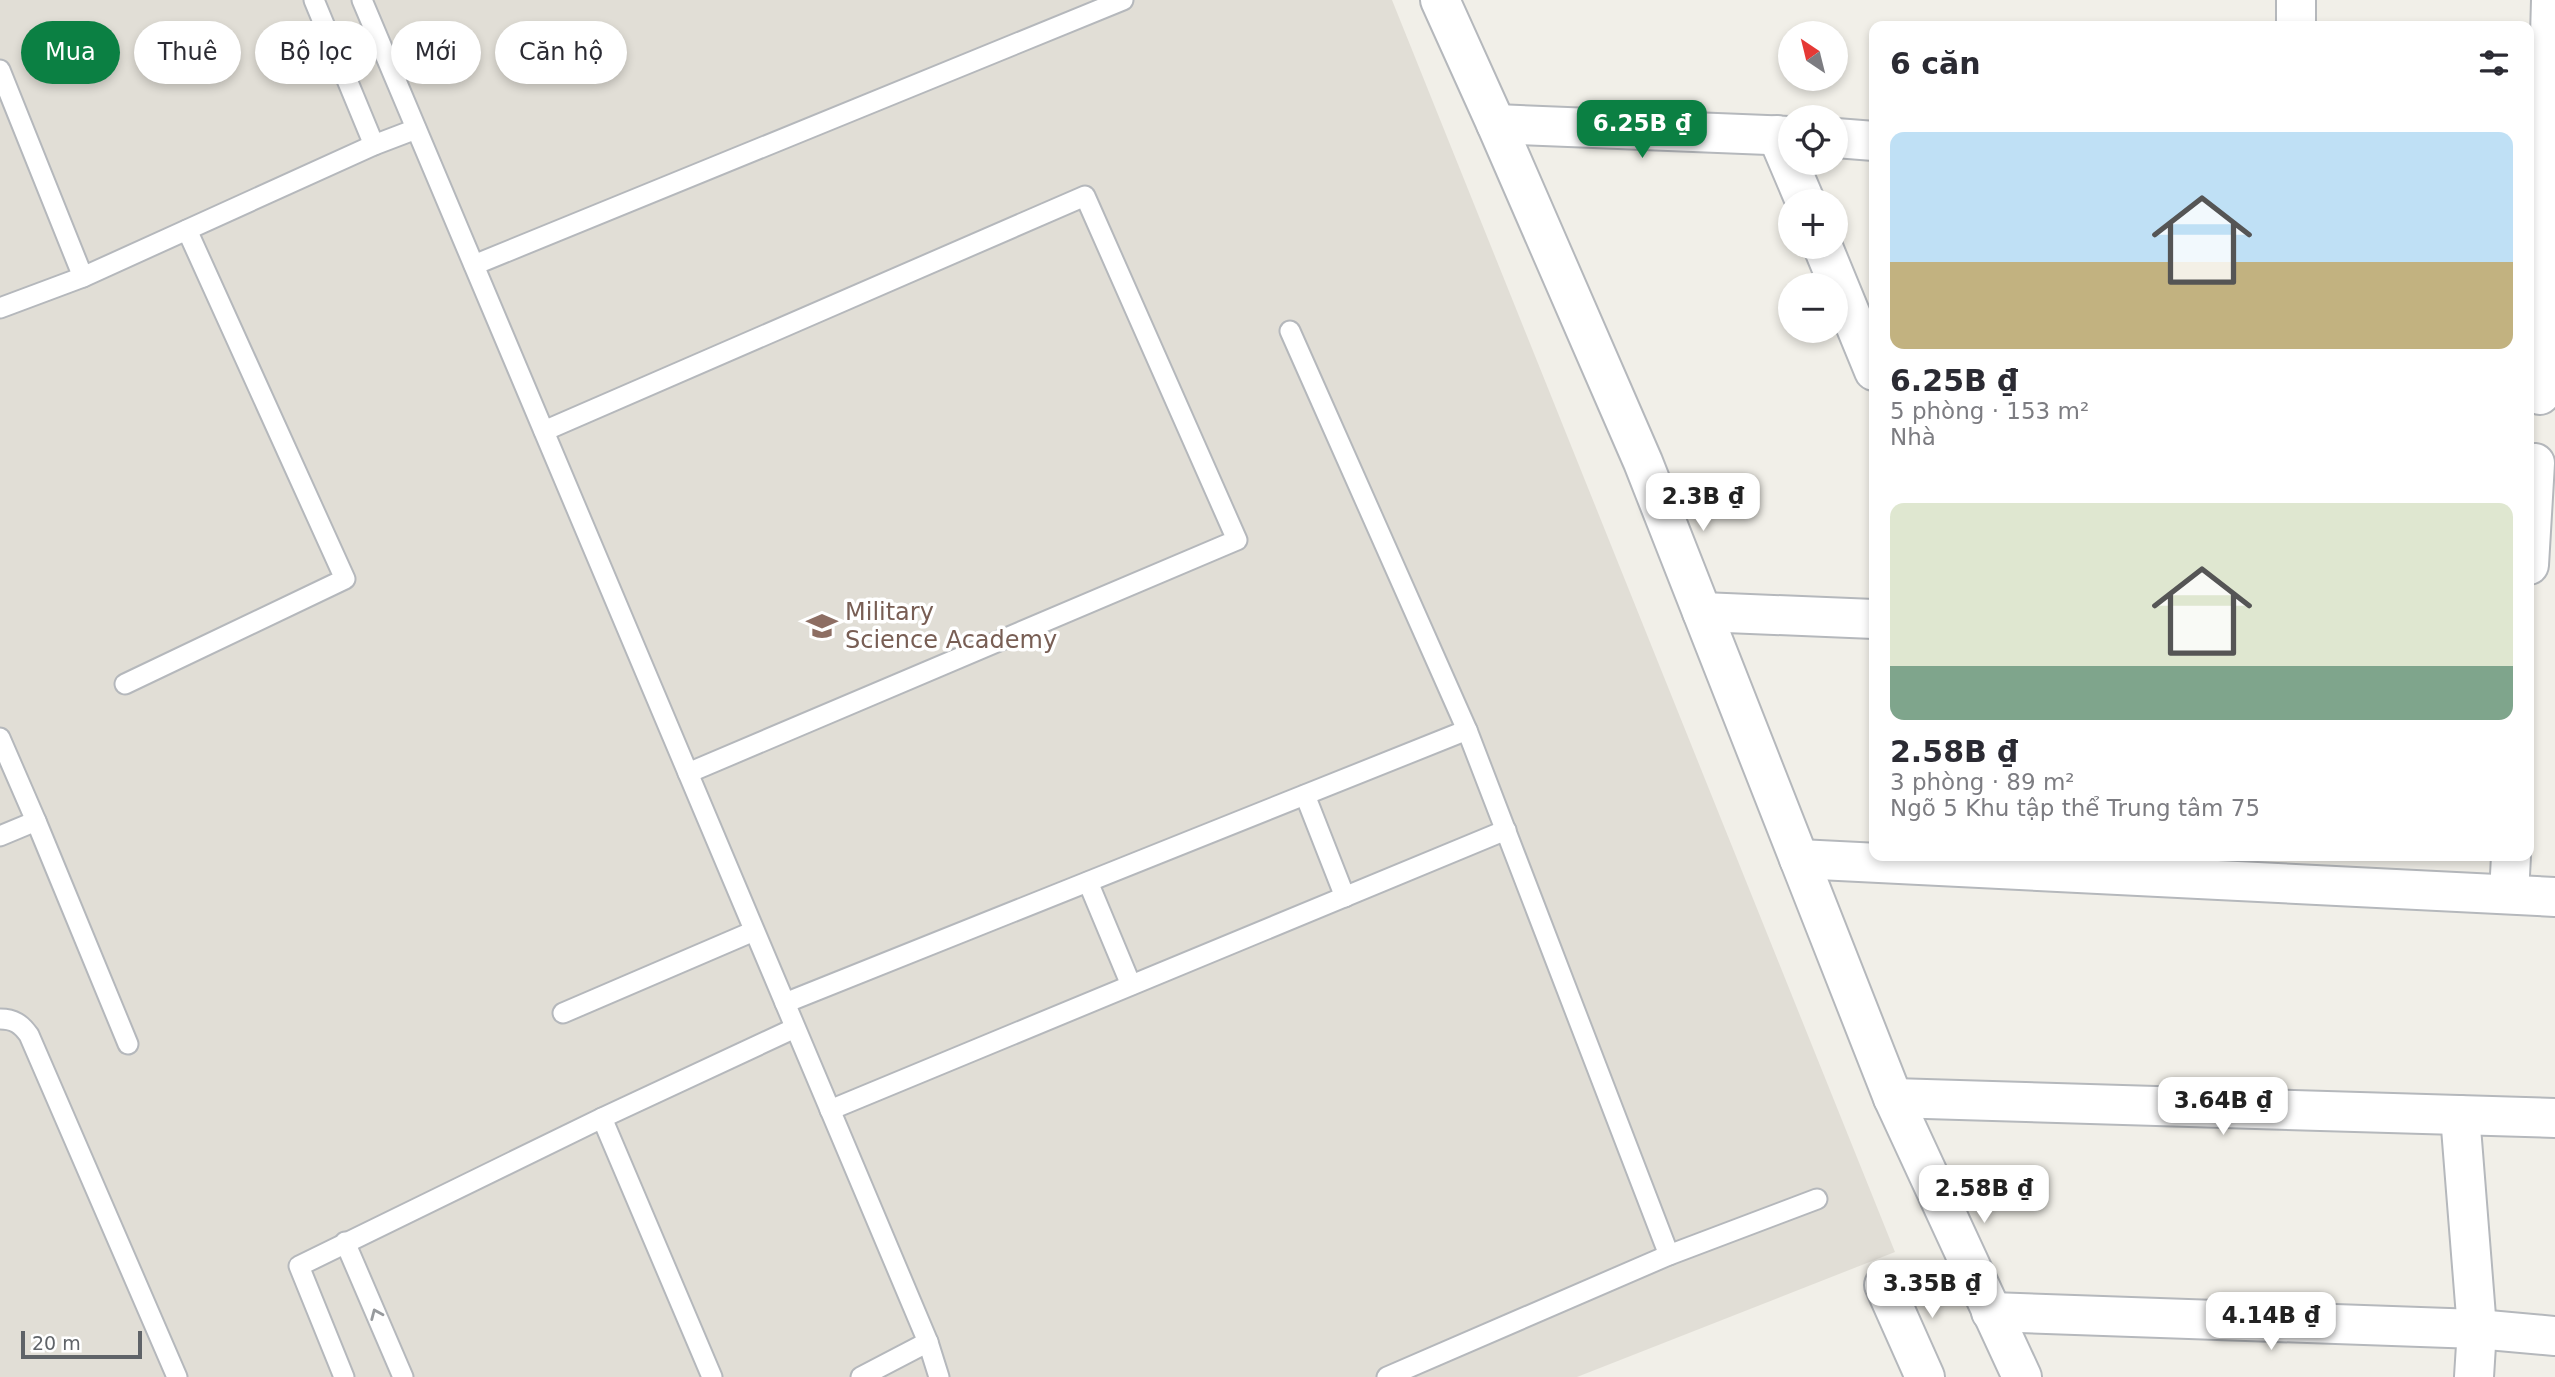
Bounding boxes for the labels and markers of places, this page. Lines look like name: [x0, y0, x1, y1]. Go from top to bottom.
pin: 6.25B ₫: [1577, 100, 1707, 160]
pin: 2.3B ₫: [1646, 474, 1760, 533]
place label: Military Science Academy: [845, 598, 1057, 654]
school or university icon: Military Science Academy: [805, 609, 839, 643]
pin: 3.64B ₫: [2158, 1078, 2288, 1137]
pin: 2.58B ₫: [1919, 1166, 2049, 1225]
pin: 3.35B ₫: [1867, 1260, 1997, 1320]
pin: 4.14B ₫: [2206, 1292, 2336, 1352]

